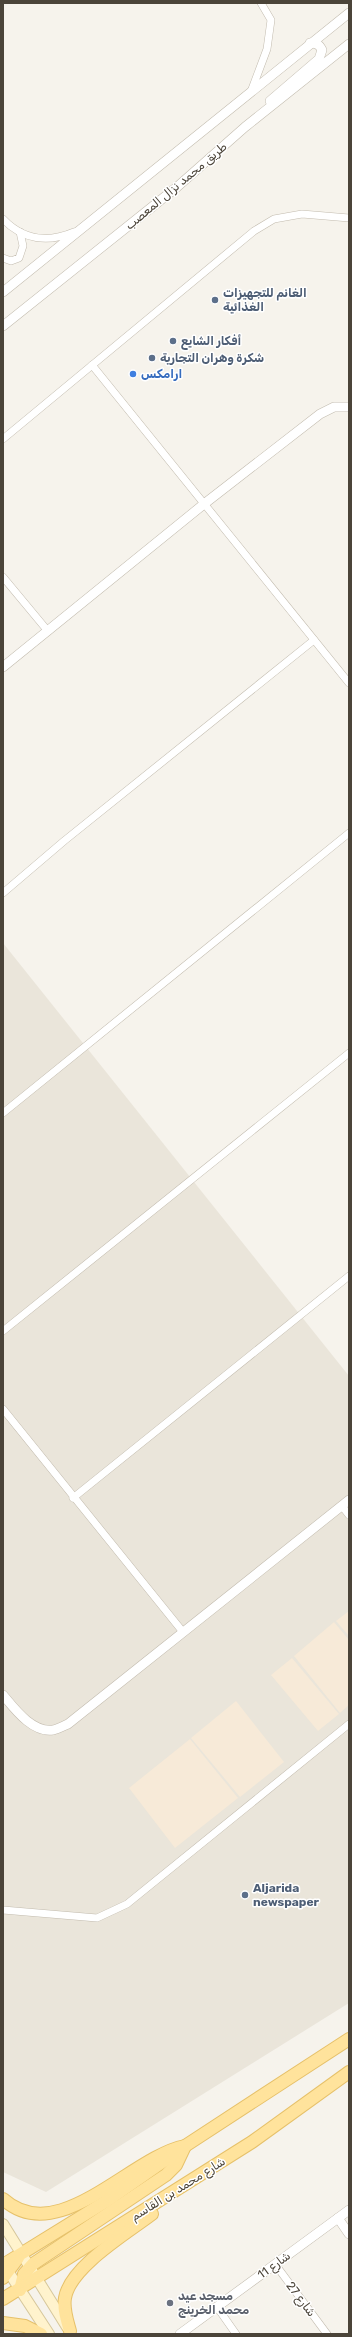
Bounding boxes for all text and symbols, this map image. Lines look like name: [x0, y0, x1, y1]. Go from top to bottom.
street label: طريق محمد نزال المعصب: [122, 139, 230, 233]
place label: الغانم للتجهيزات الغذائية: [223, 286, 307, 314]
marker: الغانم للتجهيزات الغذائية: [210, 295, 220, 305]
place label: أفكار الشايع: [181, 334, 241, 350]
marker: أفكار الشايع: [168, 336, 178, 346]
place label: شكرة وهران التجارية: [160, 351, 264, 365]
marker: شكرة وهران التجارية: [147, 353, 157, 363]
place label: ارامكس: [141, 367, 182, 381]
marker: ارامكس: [128, 369, 138, 379]
place label: Aljarida newspaper: [253, 1881, 320, 1909]
marker: Aljarida newspaper: [240, 1890, 250, 1900]
street label: شارع محمد بن القاسم: [128, 2154, 229, 2225]
street label: شارع 11: [255, 2248, 294, 2283]
street label: شارع 27: [282, 2279, 319, 2320]
place label: مسجد عيد محمد الخرينج: [178, 2289, 249, 2319]
marker: مسجد عيد محمد الخرينج: [165, 2298, 175, 2308]

